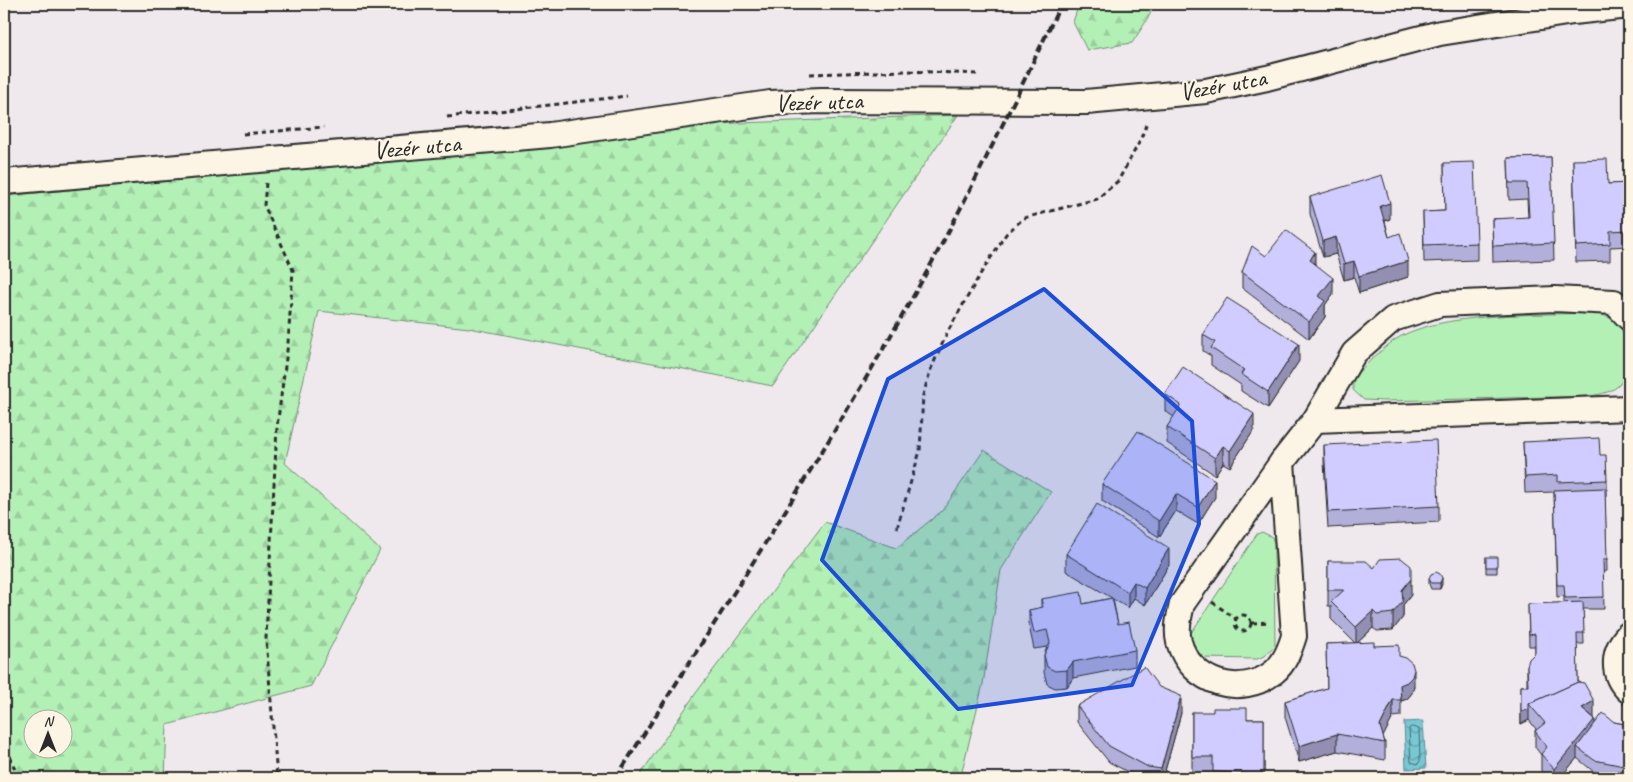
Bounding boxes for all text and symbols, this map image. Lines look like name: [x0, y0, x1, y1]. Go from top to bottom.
street label: Vezér utca: [1177, 61, 1271, 108]
street label: Vezér utca: [775, 84, 865, 120]
street label: Vezér utca: [372, 127, 464, 167]
north arrow: [22, 710, 72, 760]
text: N: [44, 713, 55, 730]

